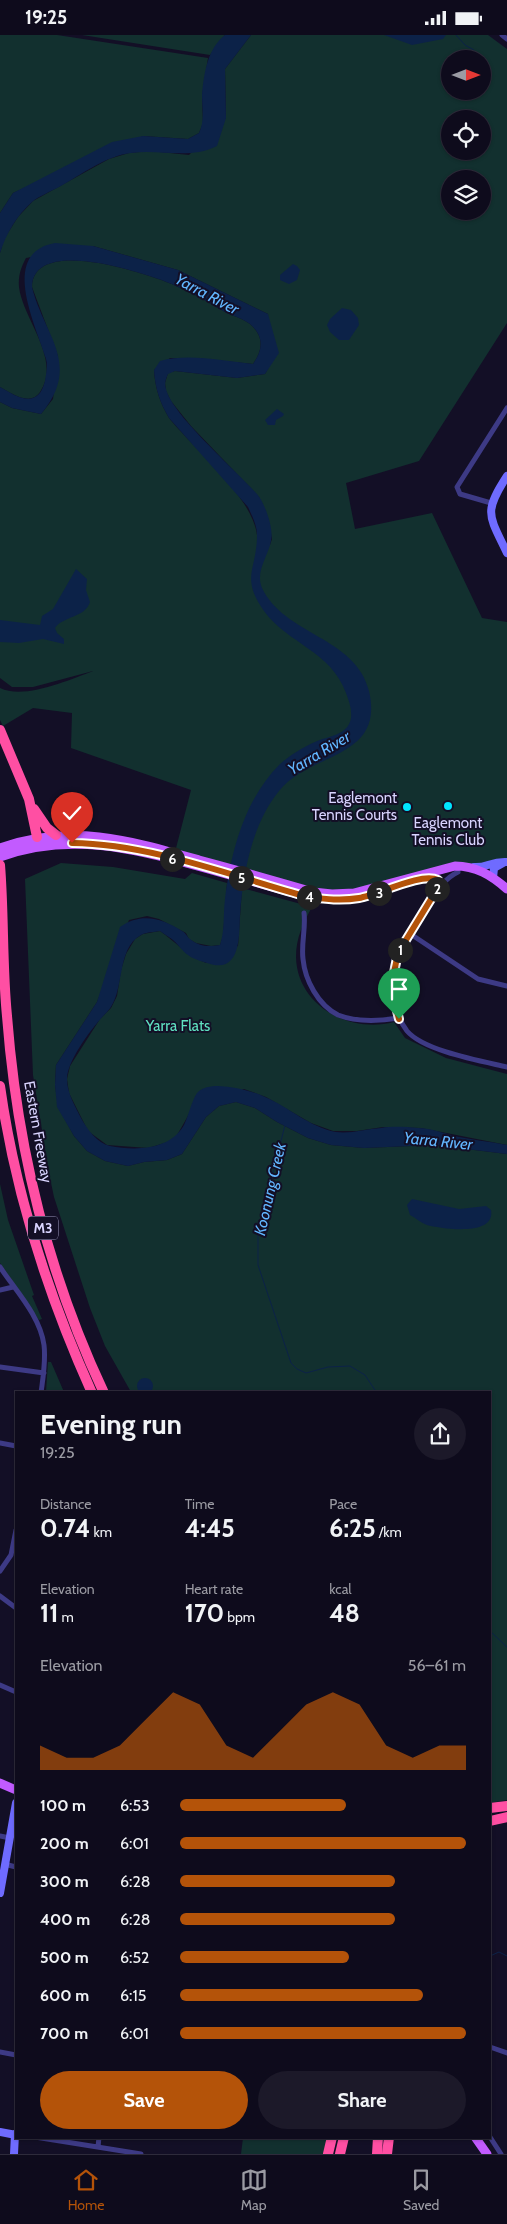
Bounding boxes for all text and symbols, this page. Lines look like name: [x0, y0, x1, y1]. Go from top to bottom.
text: 19:25: [25, 6, 67, 29]
north arrow: [441, 50, 491, 100]
map controls: [441, 50, 491, 220]
button: locate: [441, 110, 491, 160]
button: layers: [441, 170, 491, 220]
water label: Yarra River: [172, 269, 243, 319]
water label: Yarra River: [284, 726, 355, 779]
place label: Eaglemont Tennis Courts: [312, 789, 397, 824]
pin: [51, 792, 93, 843]
icon: check: [58, 799, 86, 827]
marker: Eaglemont Tennis Club: [442, 800, 454, 812]
marker: Eaglemont Tennis Courts: [401, 801, 413, 813]
place label: Eaglemont Tennis Club: [412, 814, 485, 849]
pin: 6: [160, 847, 184, 871]
text: 6: [169, 850, 176, 868]
pin: 5: [228, 865, 254, 891]
text: 5: [238, 869, 245, 887]
pin: 2: [424, 877, 450, 901]
text: 2: [434, 880, 441, 898]
pin: 3: [366, 881, 392, 905]
text: 3: [376, 884, 383, 902]
pin: 4: [296, 885, 322, 909]
text: 4: [305, 888, 314, 906]
pin: 1: [388, 937, 412, 963]
text: 1: [398, 941, 403, 959]
pin: [378, 968, 420, 1019]
icon: arrive: [385, 975, 413, 1003]
park label: Yarra Flats: [145, 1017, 210, 1035]
street label: Eastern Freeway: [20, 1080, 56, 1185]
water label: Yarra River: [402, 1128, 475, 1154]
water label: Koonung Creek: [250, 1139, 290, 1237]
road number: M3: [28, 1217, 58, 1239]
text: Evening run: [40, 1407, 182, 1441]
button: share: [414, 1408, 466, 1460]
text: 19:25: [40, 1443, 75, 1462]
text: Distance: [40, 1495, 92, 1513]
text: Time: [185, 1495, 214, 1513]
text: Pace: [329, 1495, 357, 1513]
text: 0.74: [40, 1513, 90, 1543]
text: 4:45: [185, 1513, 235, 1543]
text: 6:25: [329, 1513, 376, 1543]
text: km: [90, 1523, 112, 1541]
text: /km: [376, 1523, 402, 1541]
text: Elevation: [40, 1580, 95, 1598]
text: Heart rate: [185, 1580, 243, 1598]
text: kcal: [329, 1580, 352, 1598]
text: 11: [40, 1598, 58, 1628]
text: 170: [185, 1598, 224, 1628]
text: 48: [329, 1598, 360, 1628]
text: m: [58, 1608, 74, 1626]
text: bpm: [224, 1608, 255, 1626]
text: Elevation: [40, 1656, 103, 1675]
text: 56–61 m: [408, 1656, 466, 1675]
text: 100 m: [40, 1796, 86, 1815]
text: 6:53: [120, 1796, 150, 1815]
text: 200 m: [40, 1834, 89, 1853]
text: 6:01: [120, 1834, 149, 1853]
text: 300 m: [40, 1872, 89, 1891]
text: 6:28: [120, 1872, 151, 1891]
text: 400 m: [40, 1910, 90, 1929]
text: 6:28: [120, 1910, 151, 1929]
text: 500 m: [40, 1948, 89, 1967]
text: 6:52: [120, 1948, 149, 1967]
text: 600 m: [40, 1986, 89, 2005]
text: 6:15: [120, 1986, 146, 2005]
text: 700 m: [40, 2024, 88, 2043]
text: 6:01: [120, 2024, 149, 2043]
button: Save: [40, 2071, 248, 2129]
button: Share: [258, 2071, 466, 2129]
tab: Home: [68, 2166, 104, 2214]
tab: Map: [240, 2166, 268, 2214]
tab: Saved: [403, 2166, 439, 2214]

